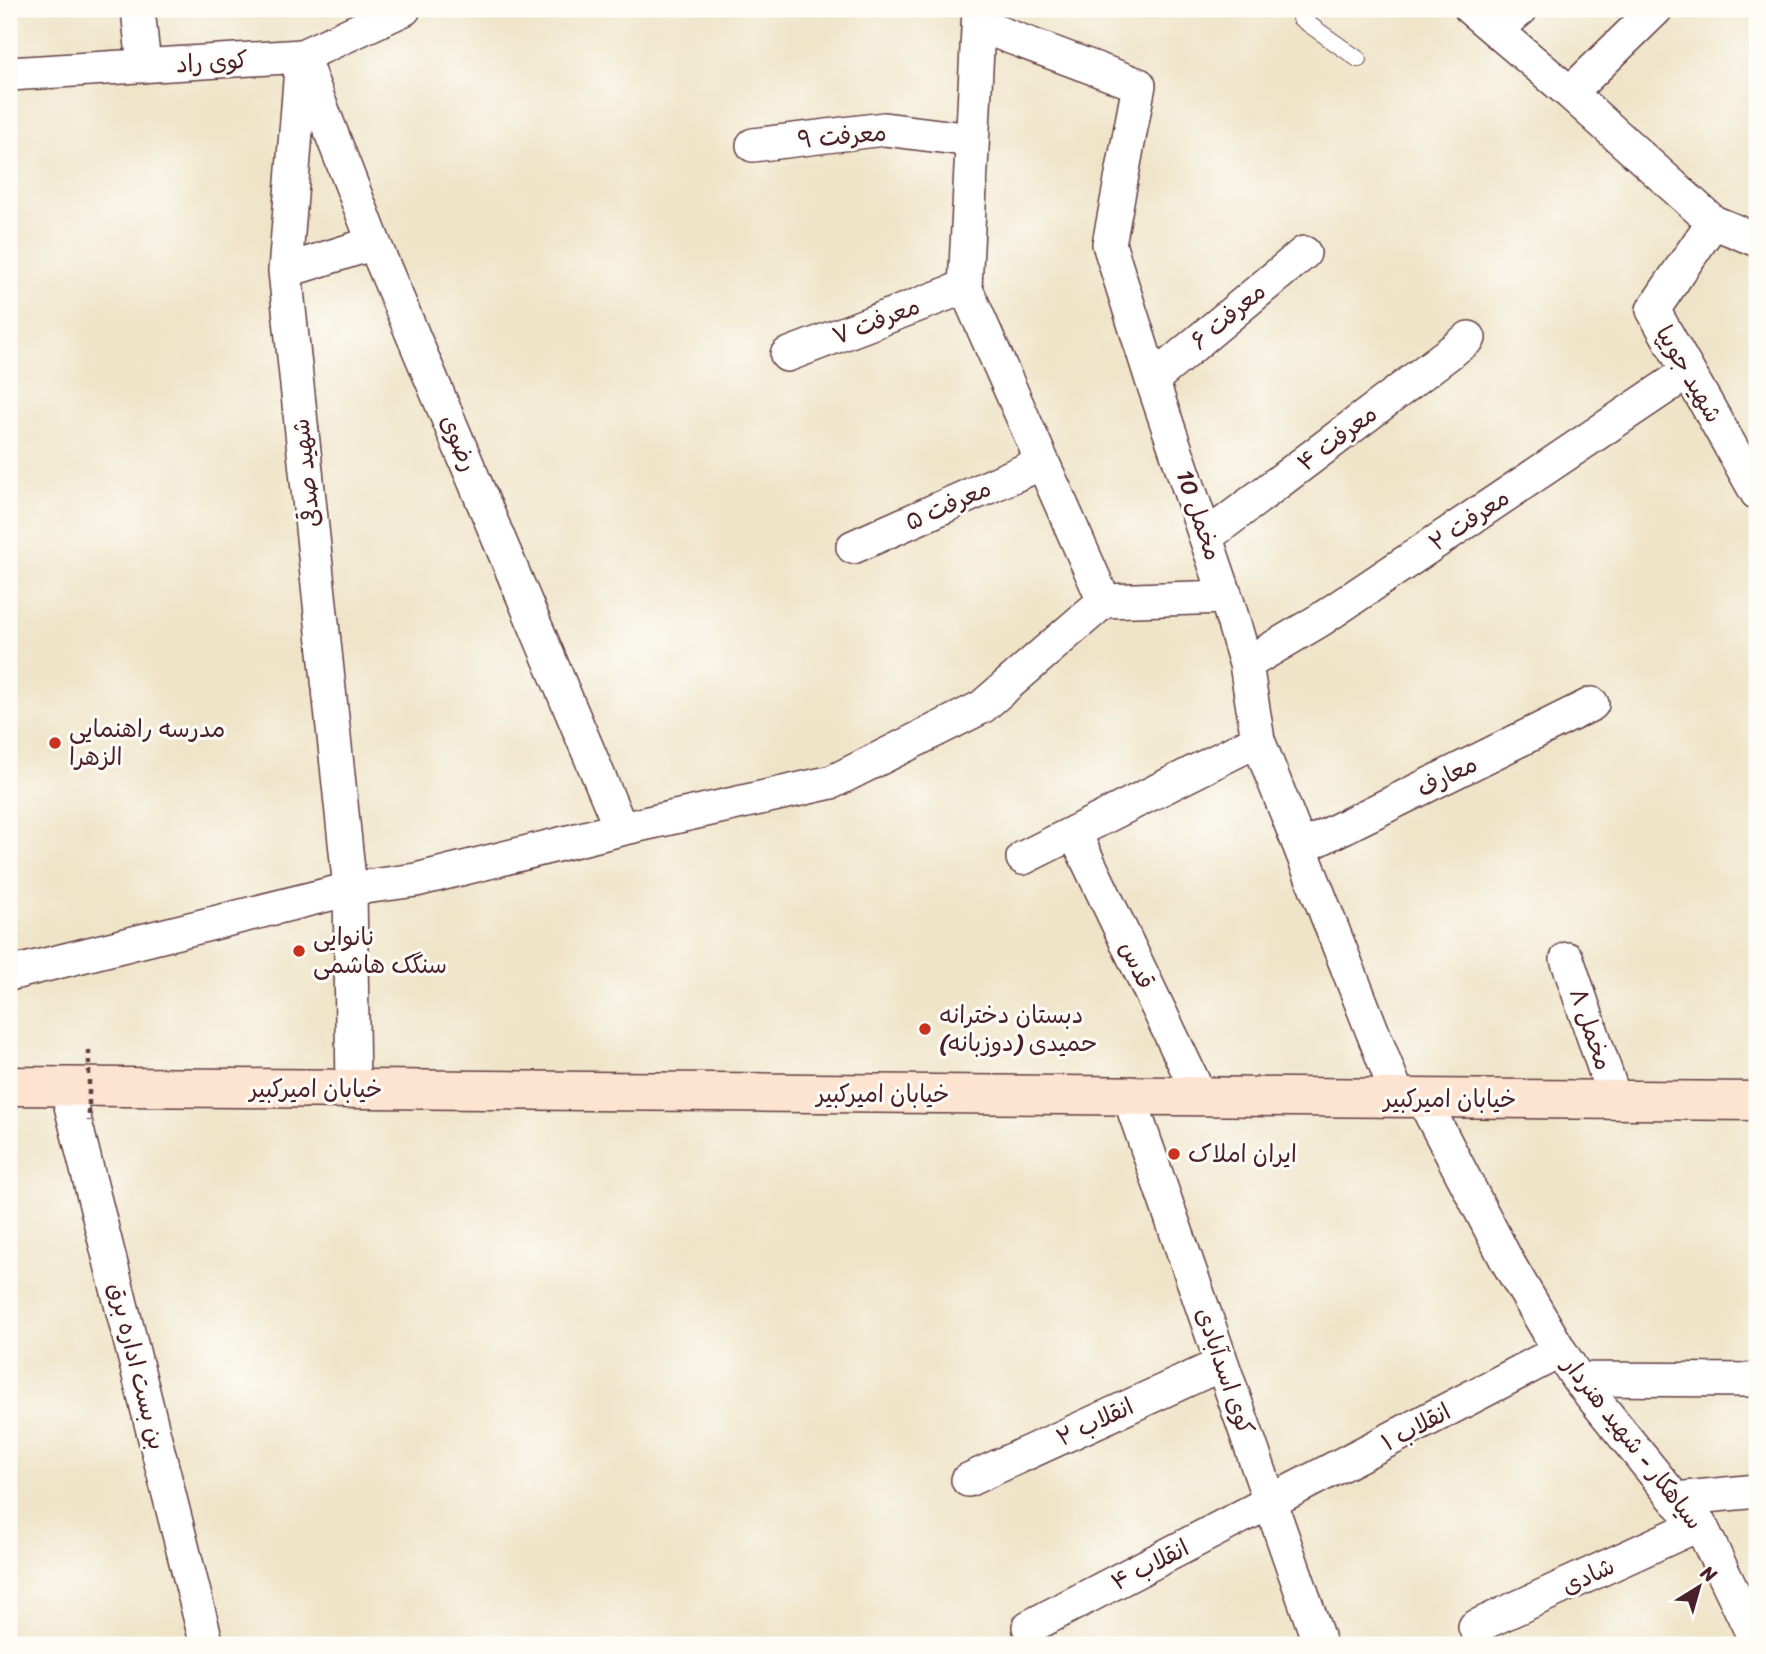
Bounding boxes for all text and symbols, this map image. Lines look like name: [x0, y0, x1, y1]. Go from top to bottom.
street label: کوی راد: [174, 39, 250, 85]
street label: معرفت ۹: [796, 111, 888, 161]
street label: معرفت ۶: [1180, 271, 1276, 361]
street label: معرفت ۷: [826, 285, 926, 357]
street label: شهید جویپا: [1644, 317, 1734, 431]
street label: معرفت ۴: [1287, 393, 1387, 483]
street label: رضوی: [428, 408, 490, 478]
street label: شهید صدقی: [279, 416, 333, 530]
street label: مخمل 10: [1164, 464, 1234, 566]
street label: معرفت ۵: [898, 467, 998, 543]
street label: معرفت ۲: [1420, 477, 1518, 563]
place label: مدرسه راهنمایی الزهرا: [69, 708, 225, 778]
marker: مدرسه راهنمایی الزهرا: [47, 735, 63, 751]
street label: معارف: [1409, 743, 1485, 809]
place label: نانوایی سنگک هاشمی: [313, 916, 447, 986]
street label: قدس: [1108, 934, 1166, 996]
marker: نانوایی سنگک هاشمی: [291, 943, 307, 959]
street label: مخمل ۸: [1557, 982, 1625, 1076]
place label: دبستان دخترانه حمیدی (دوزبانه): [939, 994, 1097, 1064]
marker: دبستان دخترانه حمیدی (دوزبانه): [917, 1021, 933, 1037]
street label: خیابان امیرکبیر: [248, 1068, 382, 1110]
street label: خیابان امیرکبیر: [815, 1073, 949, 1115]
street label: خیابان امیرکبیر: [1382, 1078, 1516, 1120]
place label: ایران املاک: [1188, 1133, 1297, 1175]
marker: ایران املاک: [1166, 1146, 1182, 1162]
street label: بن بست اداره برق: [96, 1278, 178, 1454]
street label: کوی اسدآبادی: [1184, 1301, 1266, 1441]
street label: سیاهکار - شهید هنردار: [1550, 1345, 1715, 1539]
street label: انقلاب ۲: [1049, 1386, 1141, 1458]
street label: انقلاب ۱: [1373, 1391, 1459, 1463]
street label: انقلاب ۴: [1103, 1527, 1197, 1603]
street label: شادی: [1554, 1545, 1622, 1607]
north arrow: [1664, 1552, 1734, 1622]
text: N: [1693, 1556, 1725, 1591]

